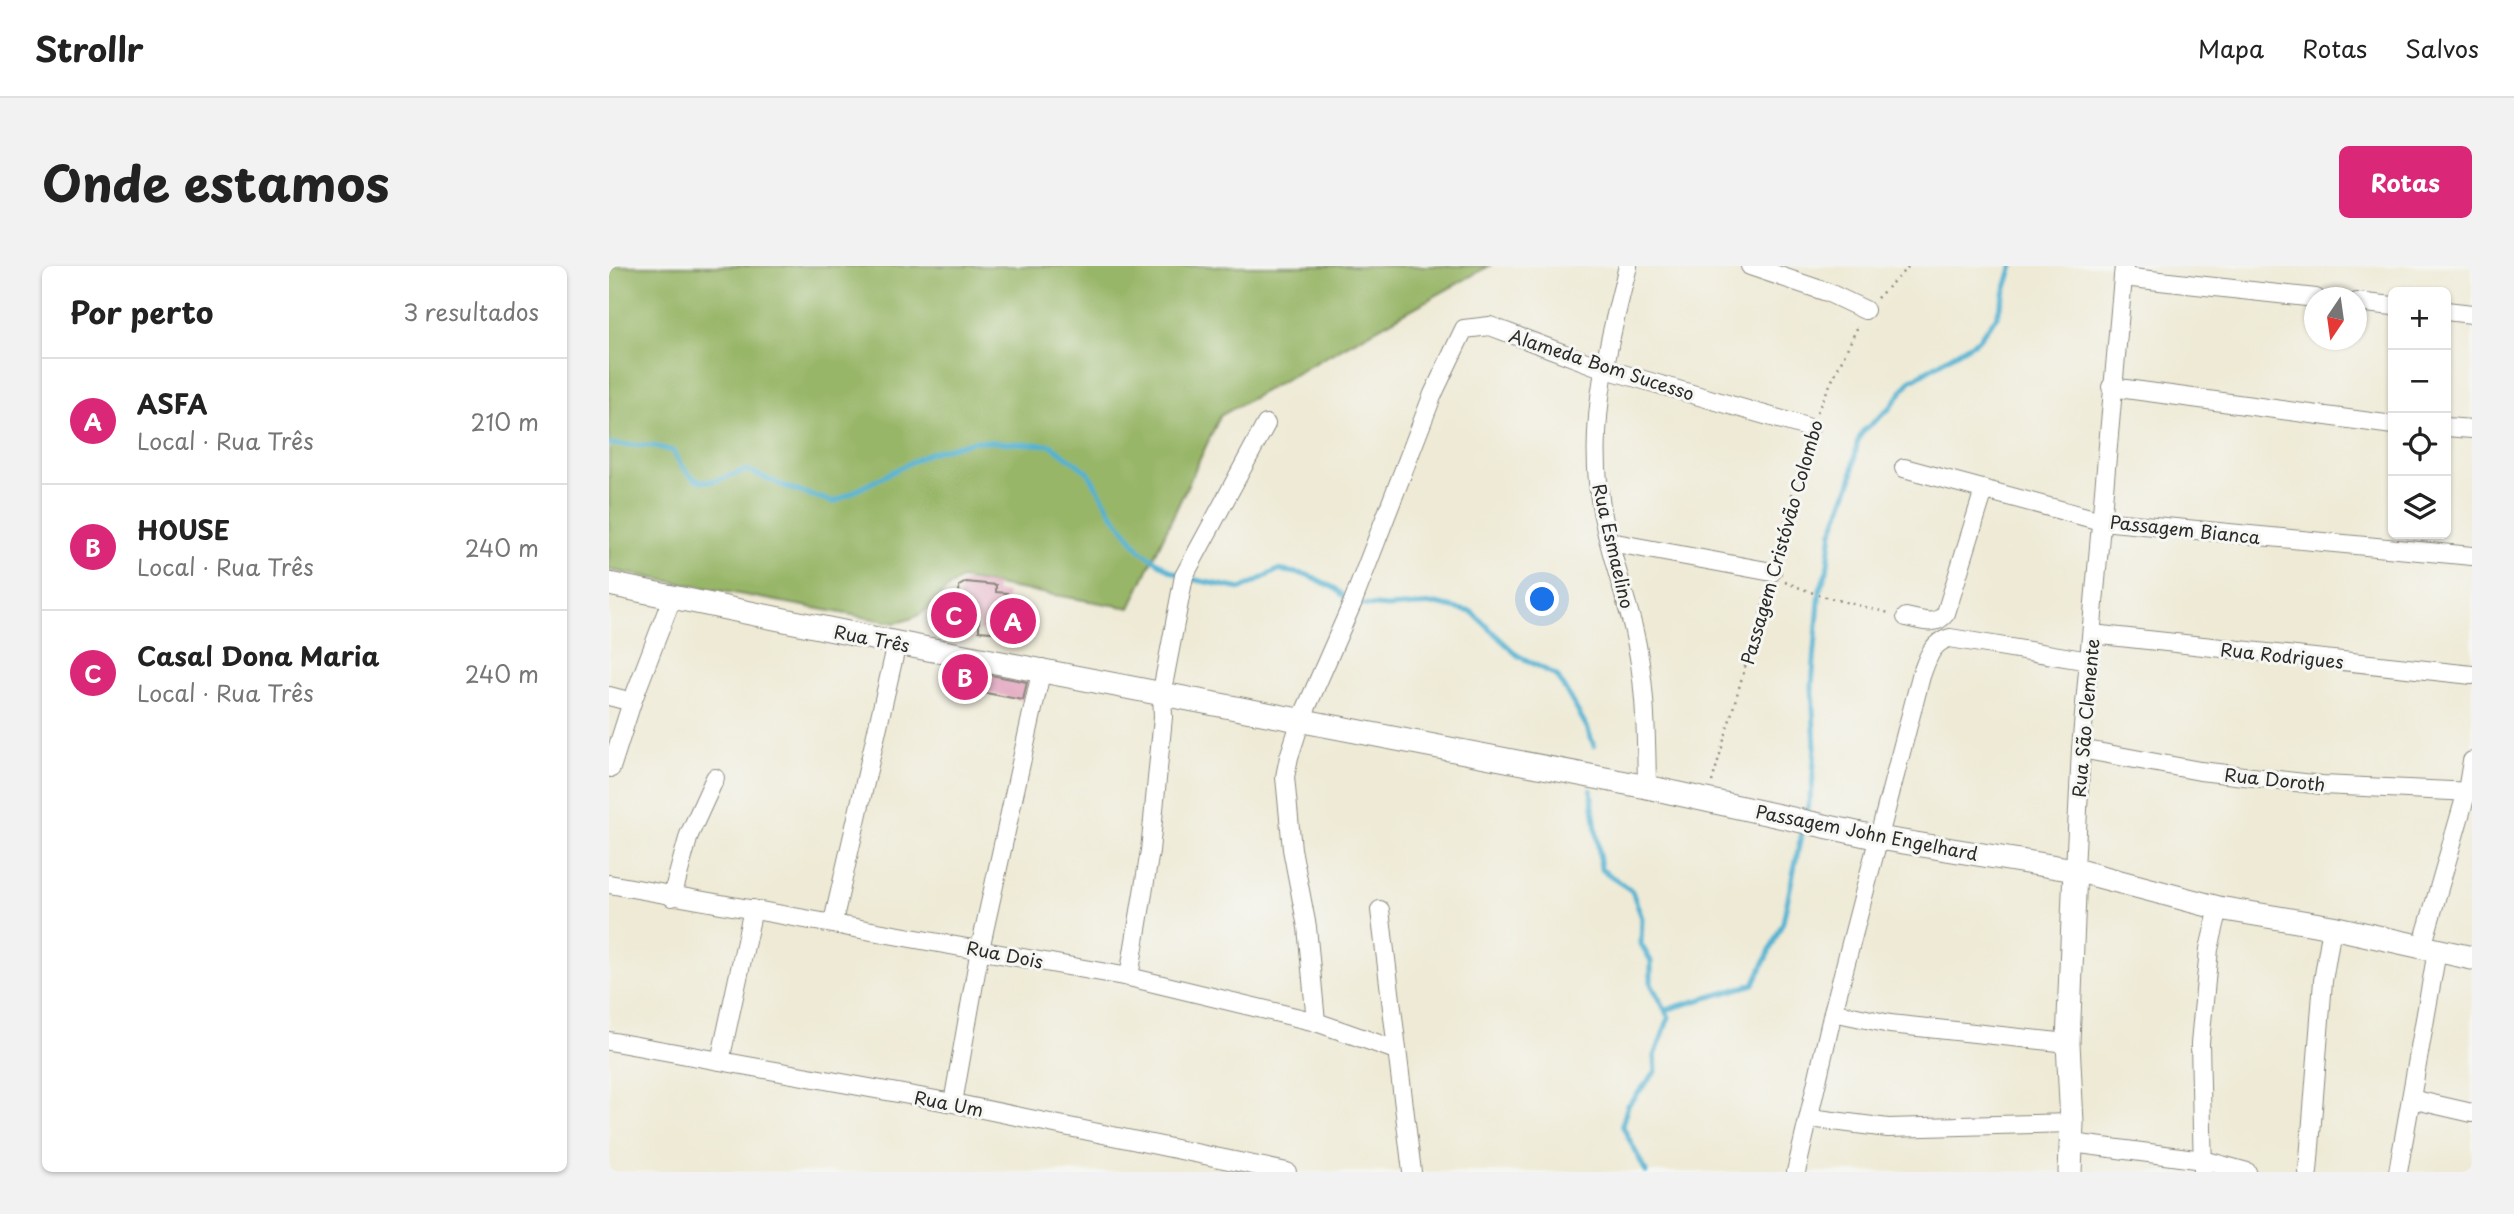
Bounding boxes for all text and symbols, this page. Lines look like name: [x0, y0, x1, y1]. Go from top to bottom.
text: Strollr: [35, 23, 144, 73]
text: Mapa: [2198, 30, 2264, 66]
text: Rotas: [2302, 30, 2367, 66]
text: Salvos: [2405, 30, 2479, 66]
text: Onde estamos: [42, 145, 389, 219]
button: Rotas: [2339, 146, 2472, 218]
north arrow: [2304, 287, 2367, 350]
map controls: [2388, 287, 2451, 539]
button: +: [2388, 287, 2451, 350]
text: Por perto: [70, 289, 213, 334]
text: 3 resultados: [403, 294, 539, 329]
street label: Alameda Bom Sucesso: [1506, 321, 1698, 407]
button: −: [2388, 350, 2451, 413]
text: ASFA: [137, 384, 207, 423]
text: A: [84, 404, 102, 439]
text: 210 m: [471, 404, 539, 439]
button: locate: [2388, 413, 2451, 476]
street label: Passagem Cristóvão Colombo: [1733, 416, 1829, 668]
text: Local · Rua Três: [137, 423, 314, 458]
button: layers: [2388, 476, 2451, 539]
street label: Rua Esmaelino: [1587, 481, 1641, 611]
street label: Passagem Bianca: [2109, 508, 2262, 550]
text: HOUSE: [137, 510, 230, 549]
text: B: [85, 530, 101, 565]
text: 240 m: [465, 530, 539, 565]
text: Local · Rua Três: [137, 549, 314, 584]
your location: [1525, 582, 1559, 616]
pin: C: [931, 589, 977, 641]
pin: A: [990, 595, 1036, 647]
street label: Rua Três: [832, 617, 912, 659]
street label: Rua Rodrigues: [2219, 635, 2345, 675]
text: Casal Dona Maria: [137, 636, 380, 675]
street label: Rua São Clemente: [2065, 637, 2105, 799]
pin: B: [942, 651, 988, 703]
text: C: [84, 656, 102, 691]
text: 240 m: [465, 656, 539, 691]
text: Local · Rua Três: [137, 675, 314, 710]
street label: Rua Doroth: [2223, 760, 2327, 798]
street label: Passagem John Engelhard: [1754, 797, 1980, 867]
street label: Rua Dois: [964, 933, 1046, 975]
street label: Rua Um: [912, 1083, 986, 1123]

